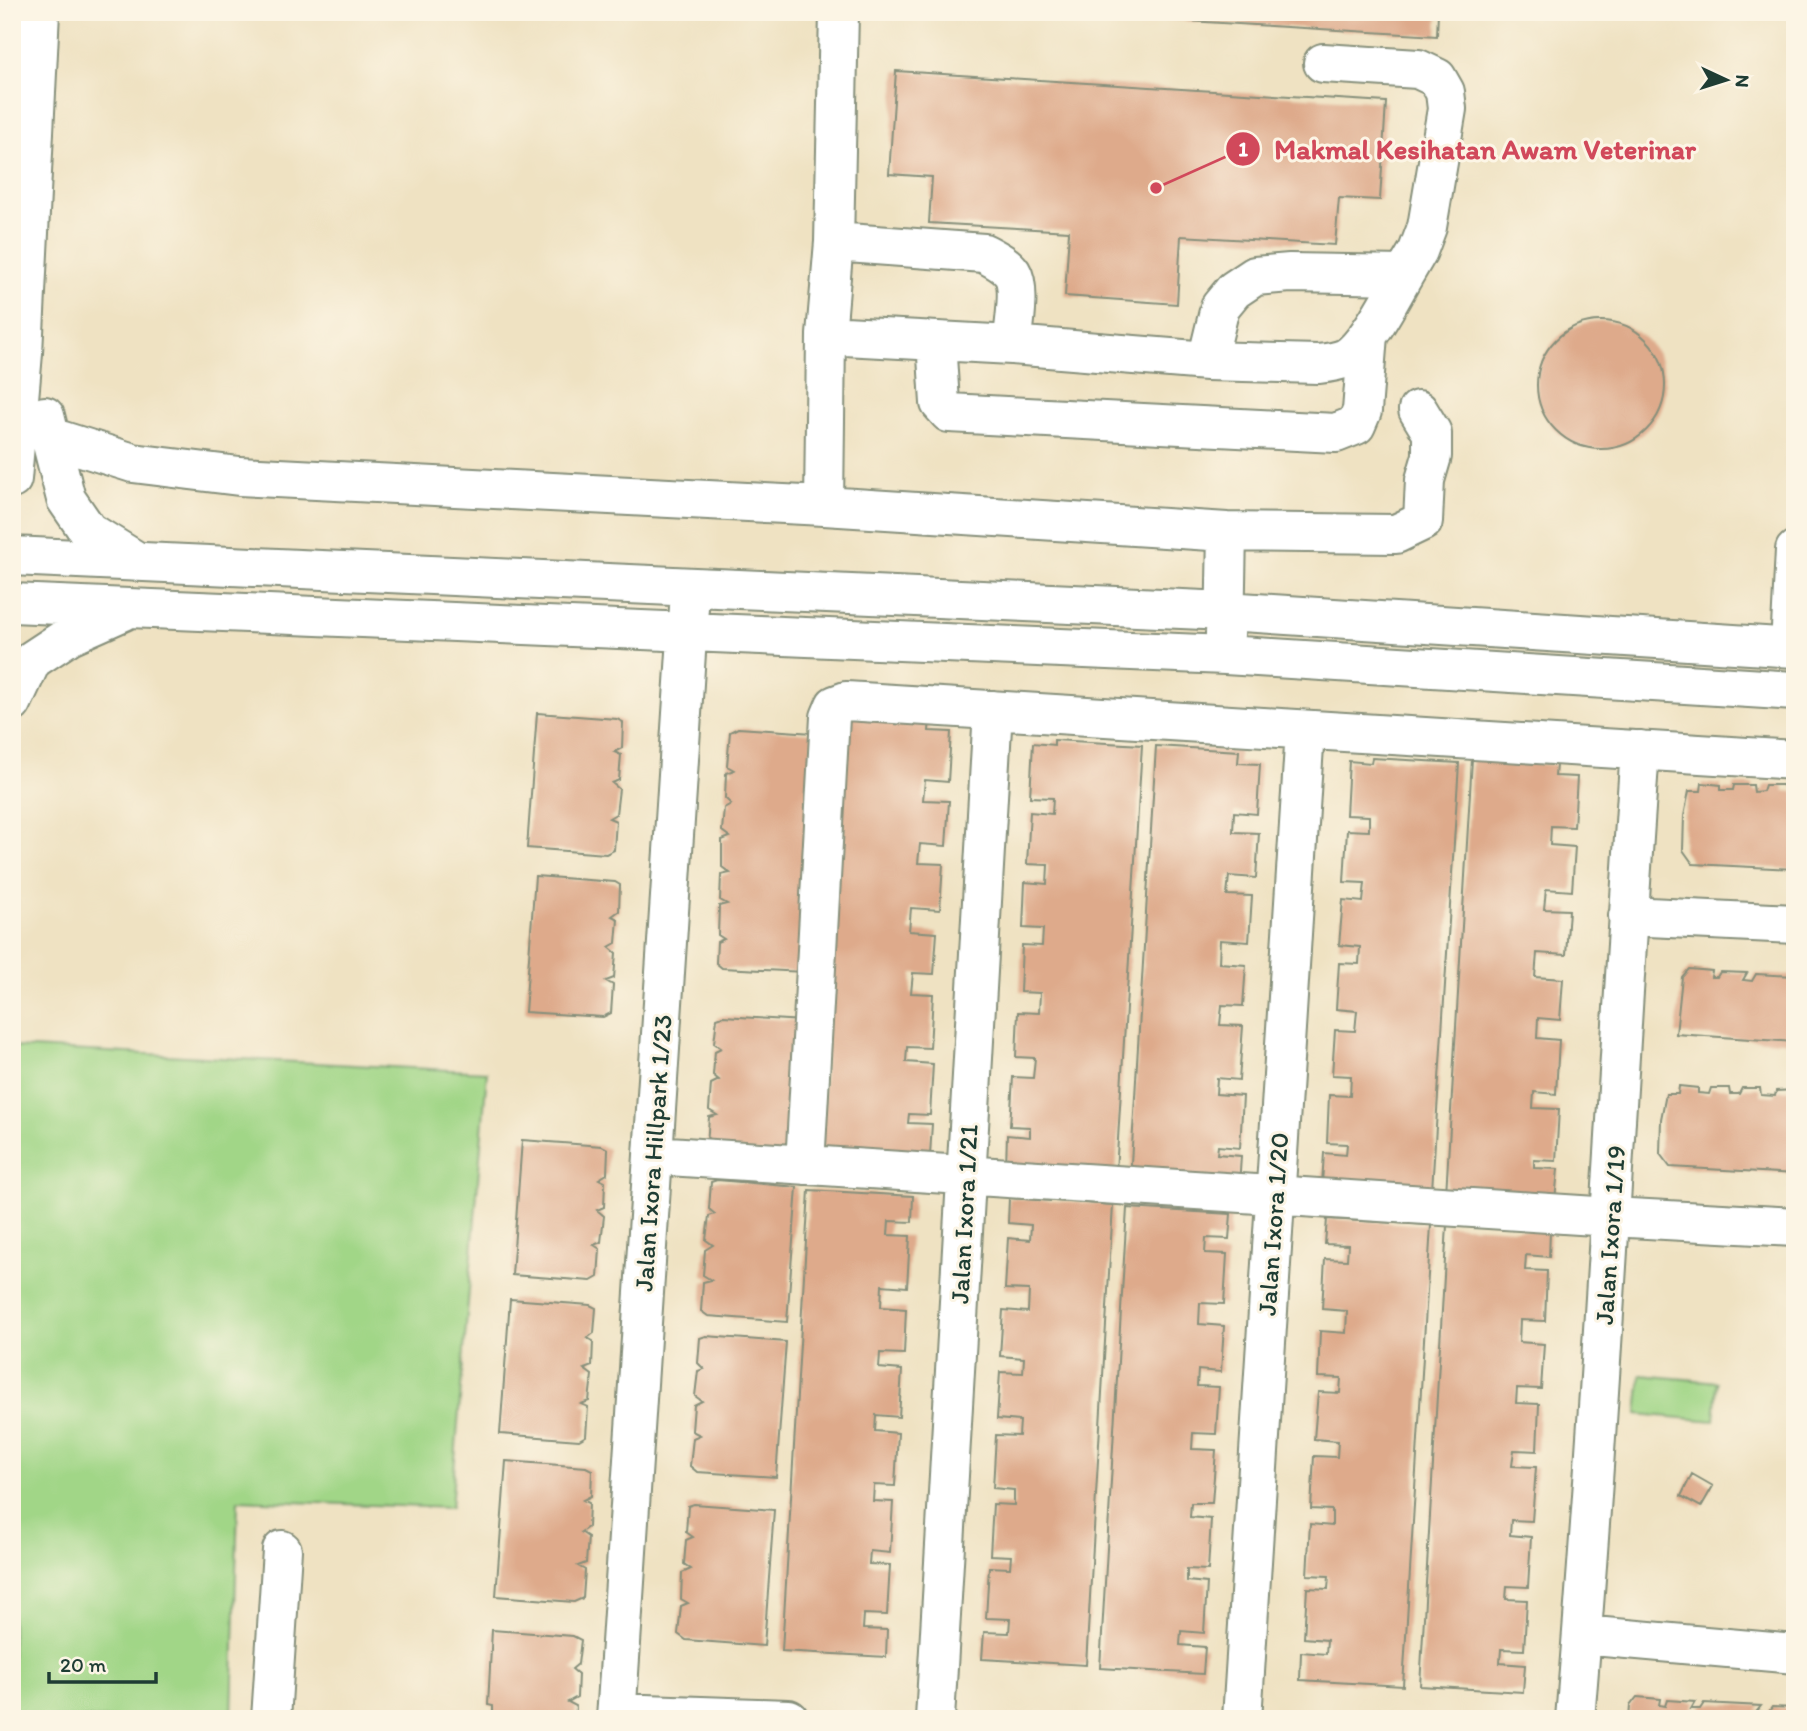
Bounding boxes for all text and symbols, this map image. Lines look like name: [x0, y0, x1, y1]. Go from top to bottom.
north arrow: [1692, 46, 1762, 116]
text: N: [1731, 74, 1754, 88]
callout: Makmal Kesihatan Awam Veterinar: [1225, 124, 1709, 173]
text: Makmal Kesihatan Awam Veterinar: [1274, 132, 1697, 166]
text: 1: [1238, 136, 1248, 161]
street label: Jalan Ixora Hillpark 1/23: [627, 1013, 679, 1293]
street label: Jalan Ixora 1/21: [943, 1123, 985, 1305]
street label: Jalan Ixora 1/20: [1251, 1131, 1295, 1317]
street label: Jalan Ixora 1/19: [1588, 1144, 1632, 1326]
scale bar: [49, 1640, 156, 1684]
text: 20 m: [60, 1652, 107, 1677]

